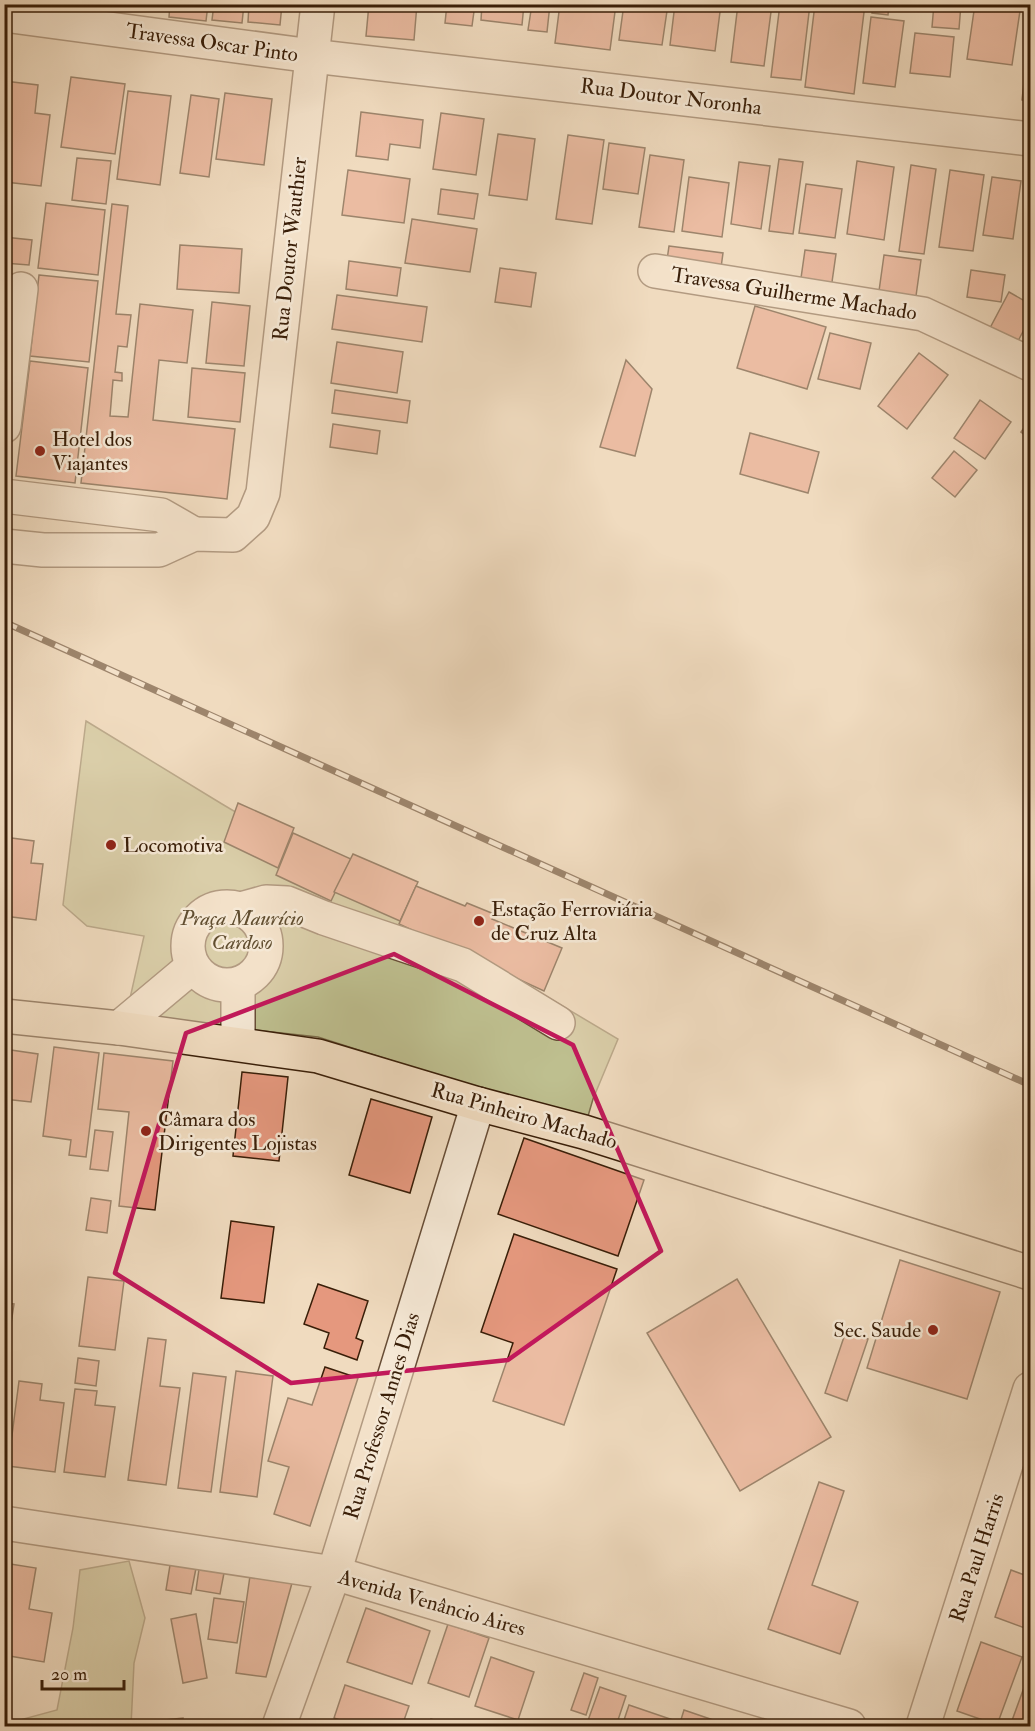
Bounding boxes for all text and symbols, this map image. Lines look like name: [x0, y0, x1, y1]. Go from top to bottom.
street label: Travessa Oscar Pinto: [124, 18, 300, 68]
street label: Rua Doutor Noronha: [579, 72, 764, 122]
street label: Rua Doutor Wauthier: [267, 156, 313, 342]
street label: Travessa Guilherme Machado: [669, 261, 919, 327]
place label: Hotel dos Viajantes: [52, 426, 132, 477]
marker: Hotel dos Viajantes: [33, 444, 47, 458]
place label: Locomotiva: [123, 832, 224, 859]
marker: Locomotiva: [104, 838, 118, 852]
place label: Estação Ferroviária de Cruz Alta: [491, 896, 653, 947]
park label: Praça Maurício Cardoso: [179, 905, 304, 956]
marker: Estação Ferroviária de Cruz Alta: [472, 914, 486, 928]
street label: Rua Pinheiro Machado: [428, 1077, 620, 1155]
place label: Câmara dos Dirigentes Lojistas: [158, 1106, 317, 1157]
marker: Câmara dos Dirigentes Lojistas: [139, 1124, 153, 1138]
street label: Rua Professor Annes Dias: [338, 1309, 426, 1523]
place label: Sec. Saude: [833, 1317, 921, 1344]
marker: Sec. Saude: [926, 1323, 940, 1337]
street label: Rua Paul Harris: [943, 1490, 1011, 1626]
street label: Avenida Venâncio Aires: [334, 1563, 529, 1643]
scale bar: [42, 1653, 124, 1691]
text: 20 m: [51, 1663, 87, 1686]

